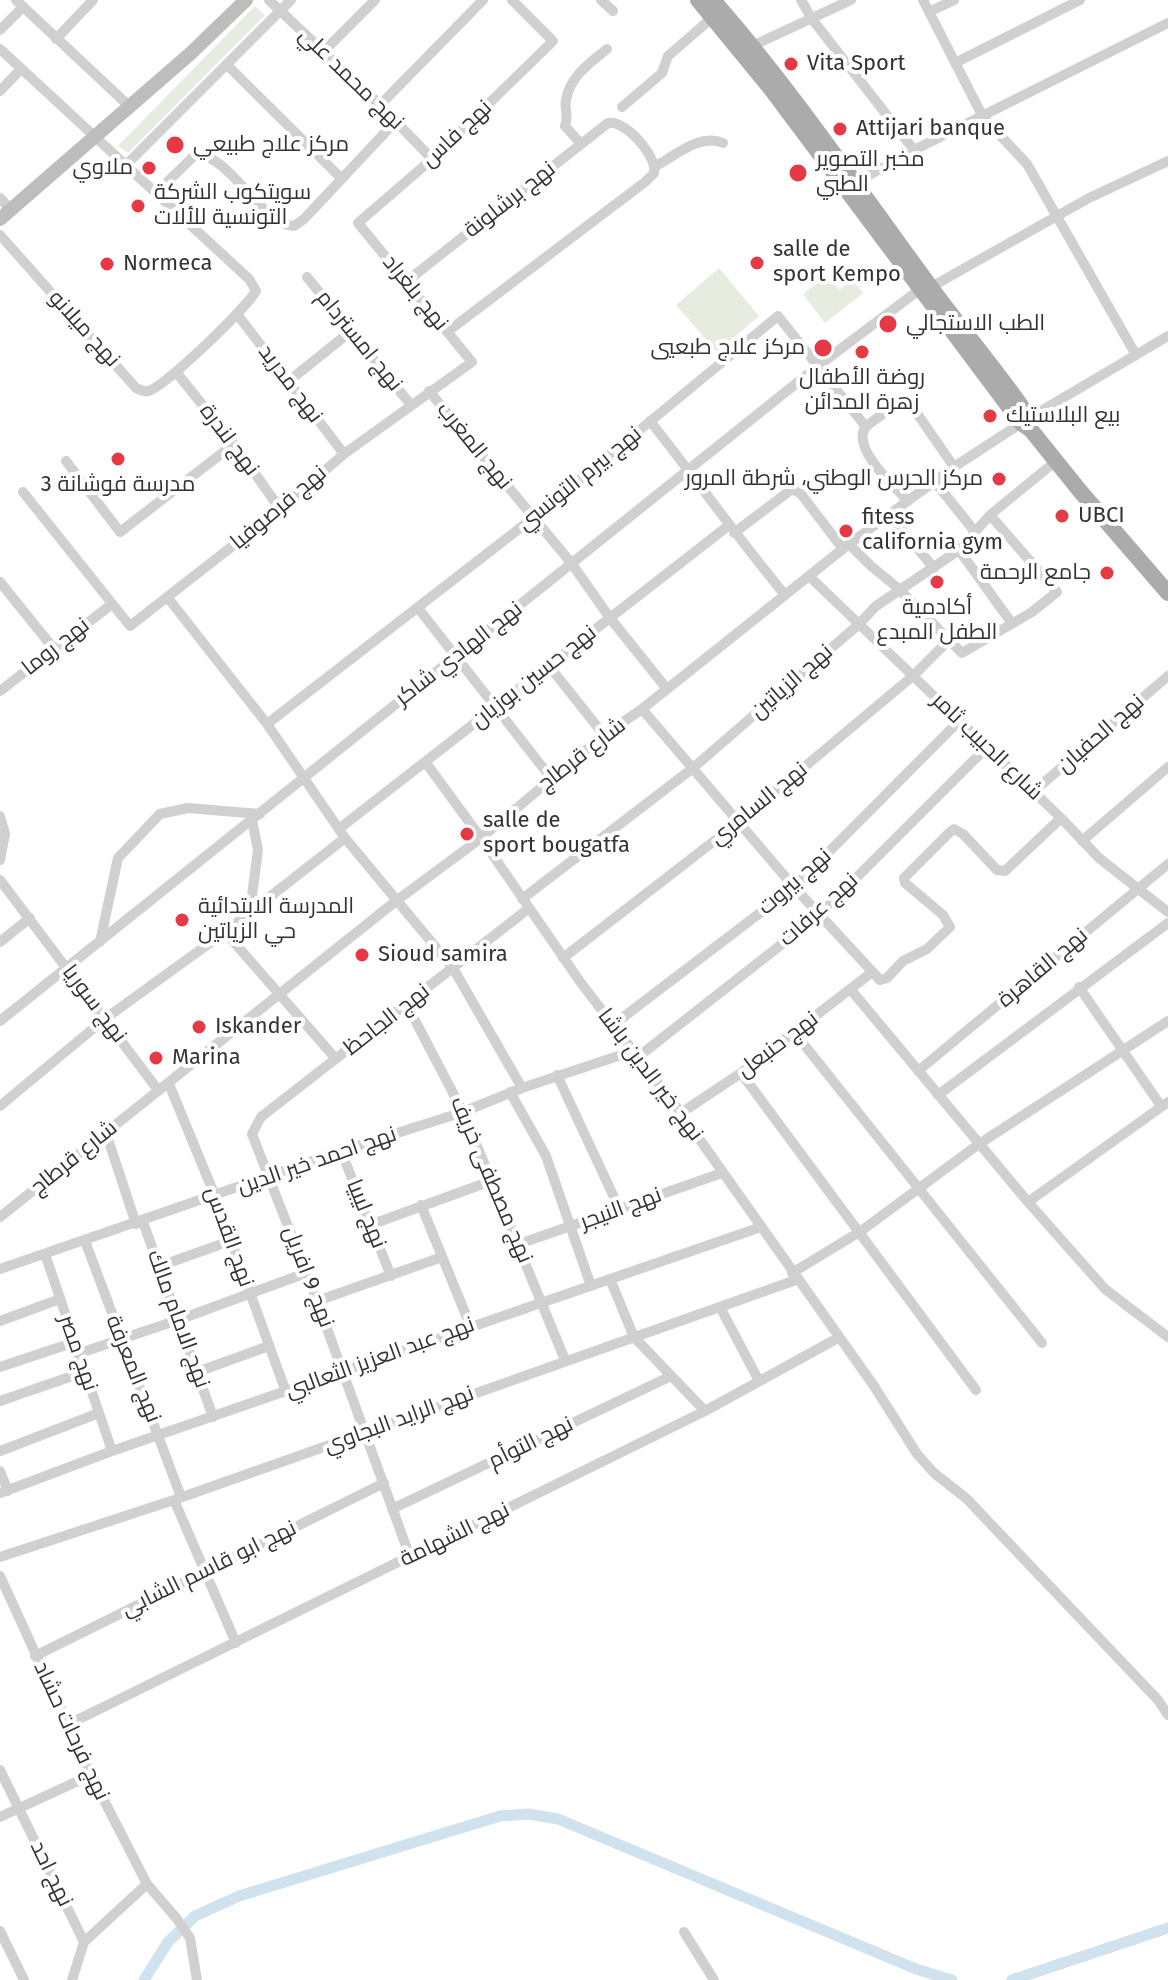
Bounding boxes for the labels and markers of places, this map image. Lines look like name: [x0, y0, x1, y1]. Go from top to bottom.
place label: Vita Sport: [807, 51, 905, 77]
marker: Vita Sport: [782, 55, 800, 73]
place label: Attijari banque: [856, 116, 1005, 142]
marker: Attijari banque: [831, 120, 849, 138]
place label: مركز علاج طبيعي: [193, 132, 349, 158]
marker: مركز علاج طبيعي: [164, 134, 186, 156]
place label: مخبر التصوير الطبي: [816, 147, 925, 198]
place label: ملاوي: [72, 155, 133, 181]
marker: ملاوي: [140, 159, 158, 177]
marker: مخبر التصوير الطبي: [787, 162, 809, 184]
place label: سويتكوب الشركة التونسية للألات: [154, 180, 311, 232]
marker: سويتكوب الشركة التونسية للألات: [129, 197, 147, 215]
place label: salle de sport Kempo: [773, 237, 901, 288]
place label: Normeca: [123, 251, 212, 277]
marker: salle de sport Kempo: [748, 254, 766, 272]
marker: Normeca: [98, 255, 116, 273]
place label: الطب الاستجالي: [906, 311, 1045, 337]
marker: الطب الاستجالي: [877, 313, 899, 335]
place label: مركز علاج طبعيي: [650, 335, 805, 361]
marker: مركز علاج طبعيي: [812, 337, 834, 359]
marker: روضة الأطفال زهرة المدائن: [853, 343, 871, 361]
place label: روضة الأطفال زهرة المدائن: [799, 365, 925, 416]
place label: بيع البلاستيك: [1006, 403, 1120, 429]
marker: بيع البلاستيك: [981, 407, 999, 425]
marker: مدرسة فوشانة 3: [109, 450, 127, 468]
place label: مركز الحرس الوطني، شرطة المرور: [685, 466, 983, 492]
marker: مركز الحرس الوطني، شرطة المرور: [990, 470, 1008, 488]
place label: مدرسة فوشانة 3: [41, 472, 195, 498]
place label: UBCI: [1078, 503, 1125, 529]
place label: fitess california gym: [862, 505, 1003, 556]
marker: UBCI: [1053, 507, 1071, 525]
marker: fitess california gym: [837, 522, 855, 540]
place label: جامع الرحمة: [980, 560, 1091, 586]
marker: جامع الرحمة: [1098, 564, 1116, 582]
marker: أكادمية الطفل المبدع: [928, 573, 946, 591]
place label: أكادمية الطفل المبدع: [877, 595, 997, 646]
place label: salle de sport bougatfa: [483, 808, 630, 860]
marker: salle de sport bougatfa: [458, 825, 476, 843]
place label: المدرسة الابتدائية حي الزياتين: [198, 894, 354, 946]
marker: المدرسة الابتدائية حي الزياتين: [173, 911, 191, 929]
place label: Sioud samira: [378, 942, 508, 968]
marker: Sioud samira: [353, 946, 371, 964]
place label: Iskander: [215, 1014, 301, 1040]
marker: Iskander: [190, 1018, 208, 1036]
place label: Marina: [172, 1045, 241, 1071]
marker: Marina: [147, 1049, 165, 1067]

